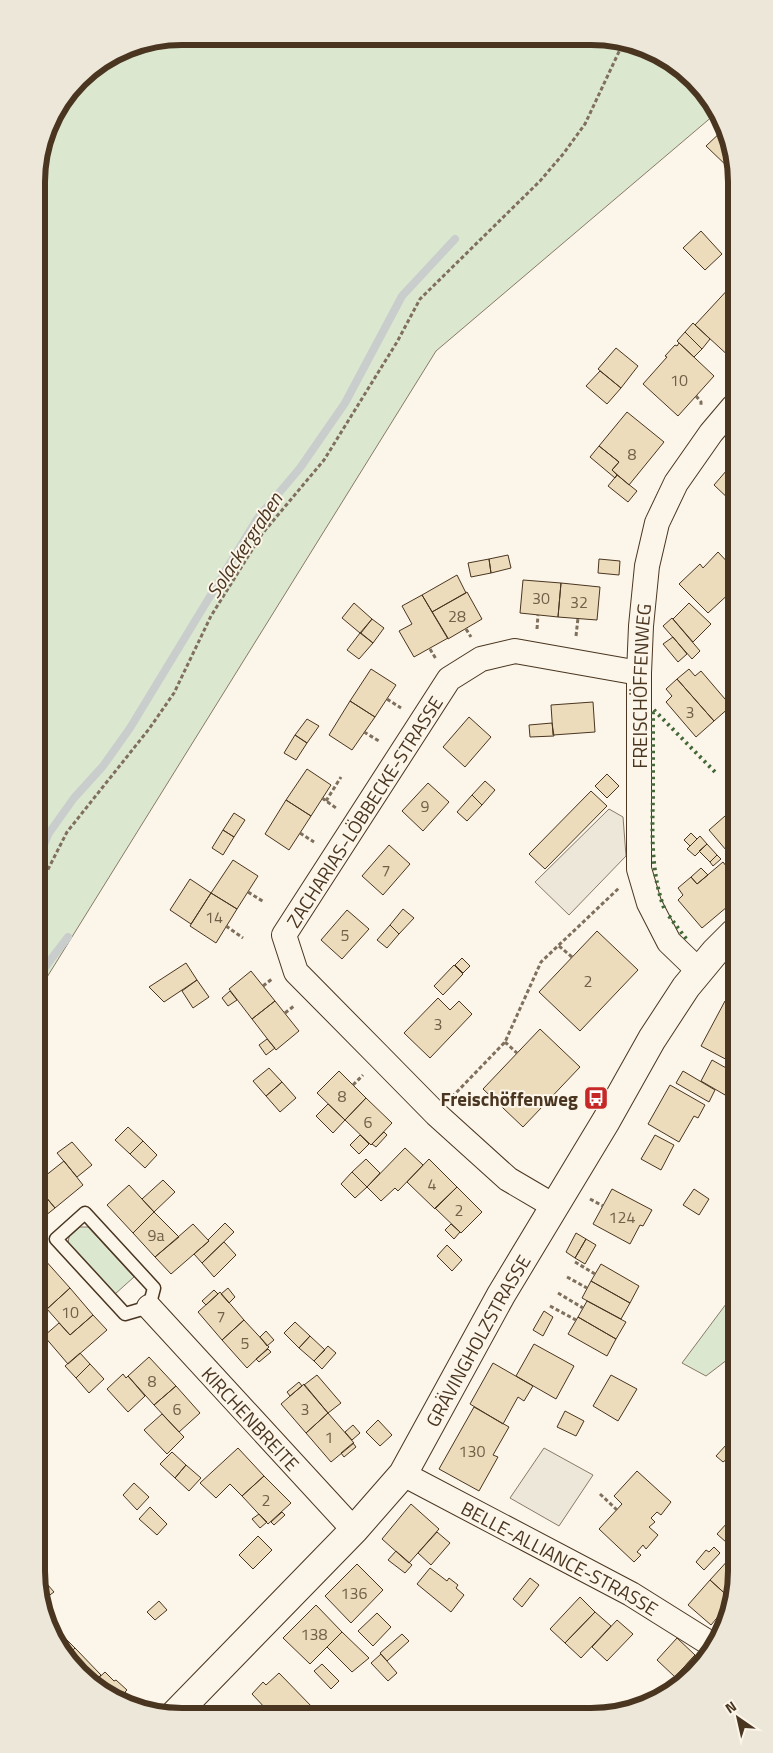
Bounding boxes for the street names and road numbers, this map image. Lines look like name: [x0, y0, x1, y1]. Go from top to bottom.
street label: FREISCHÖFFENWEG: [624, 602, 658, 769]
street label: ZACHARIAS-LÖBBECKE-STRASSE: [278, 690, 449, 933]
street label: GRÄVINGHOLZSTRASSE: [417, 1249, 537, 1432]
street label: KIRCHENBREITE: [196, 1359, 307, 1477]
street label: BELLE-ALLIANCE-STRASSE: [457, 1493, 664, 1622]

